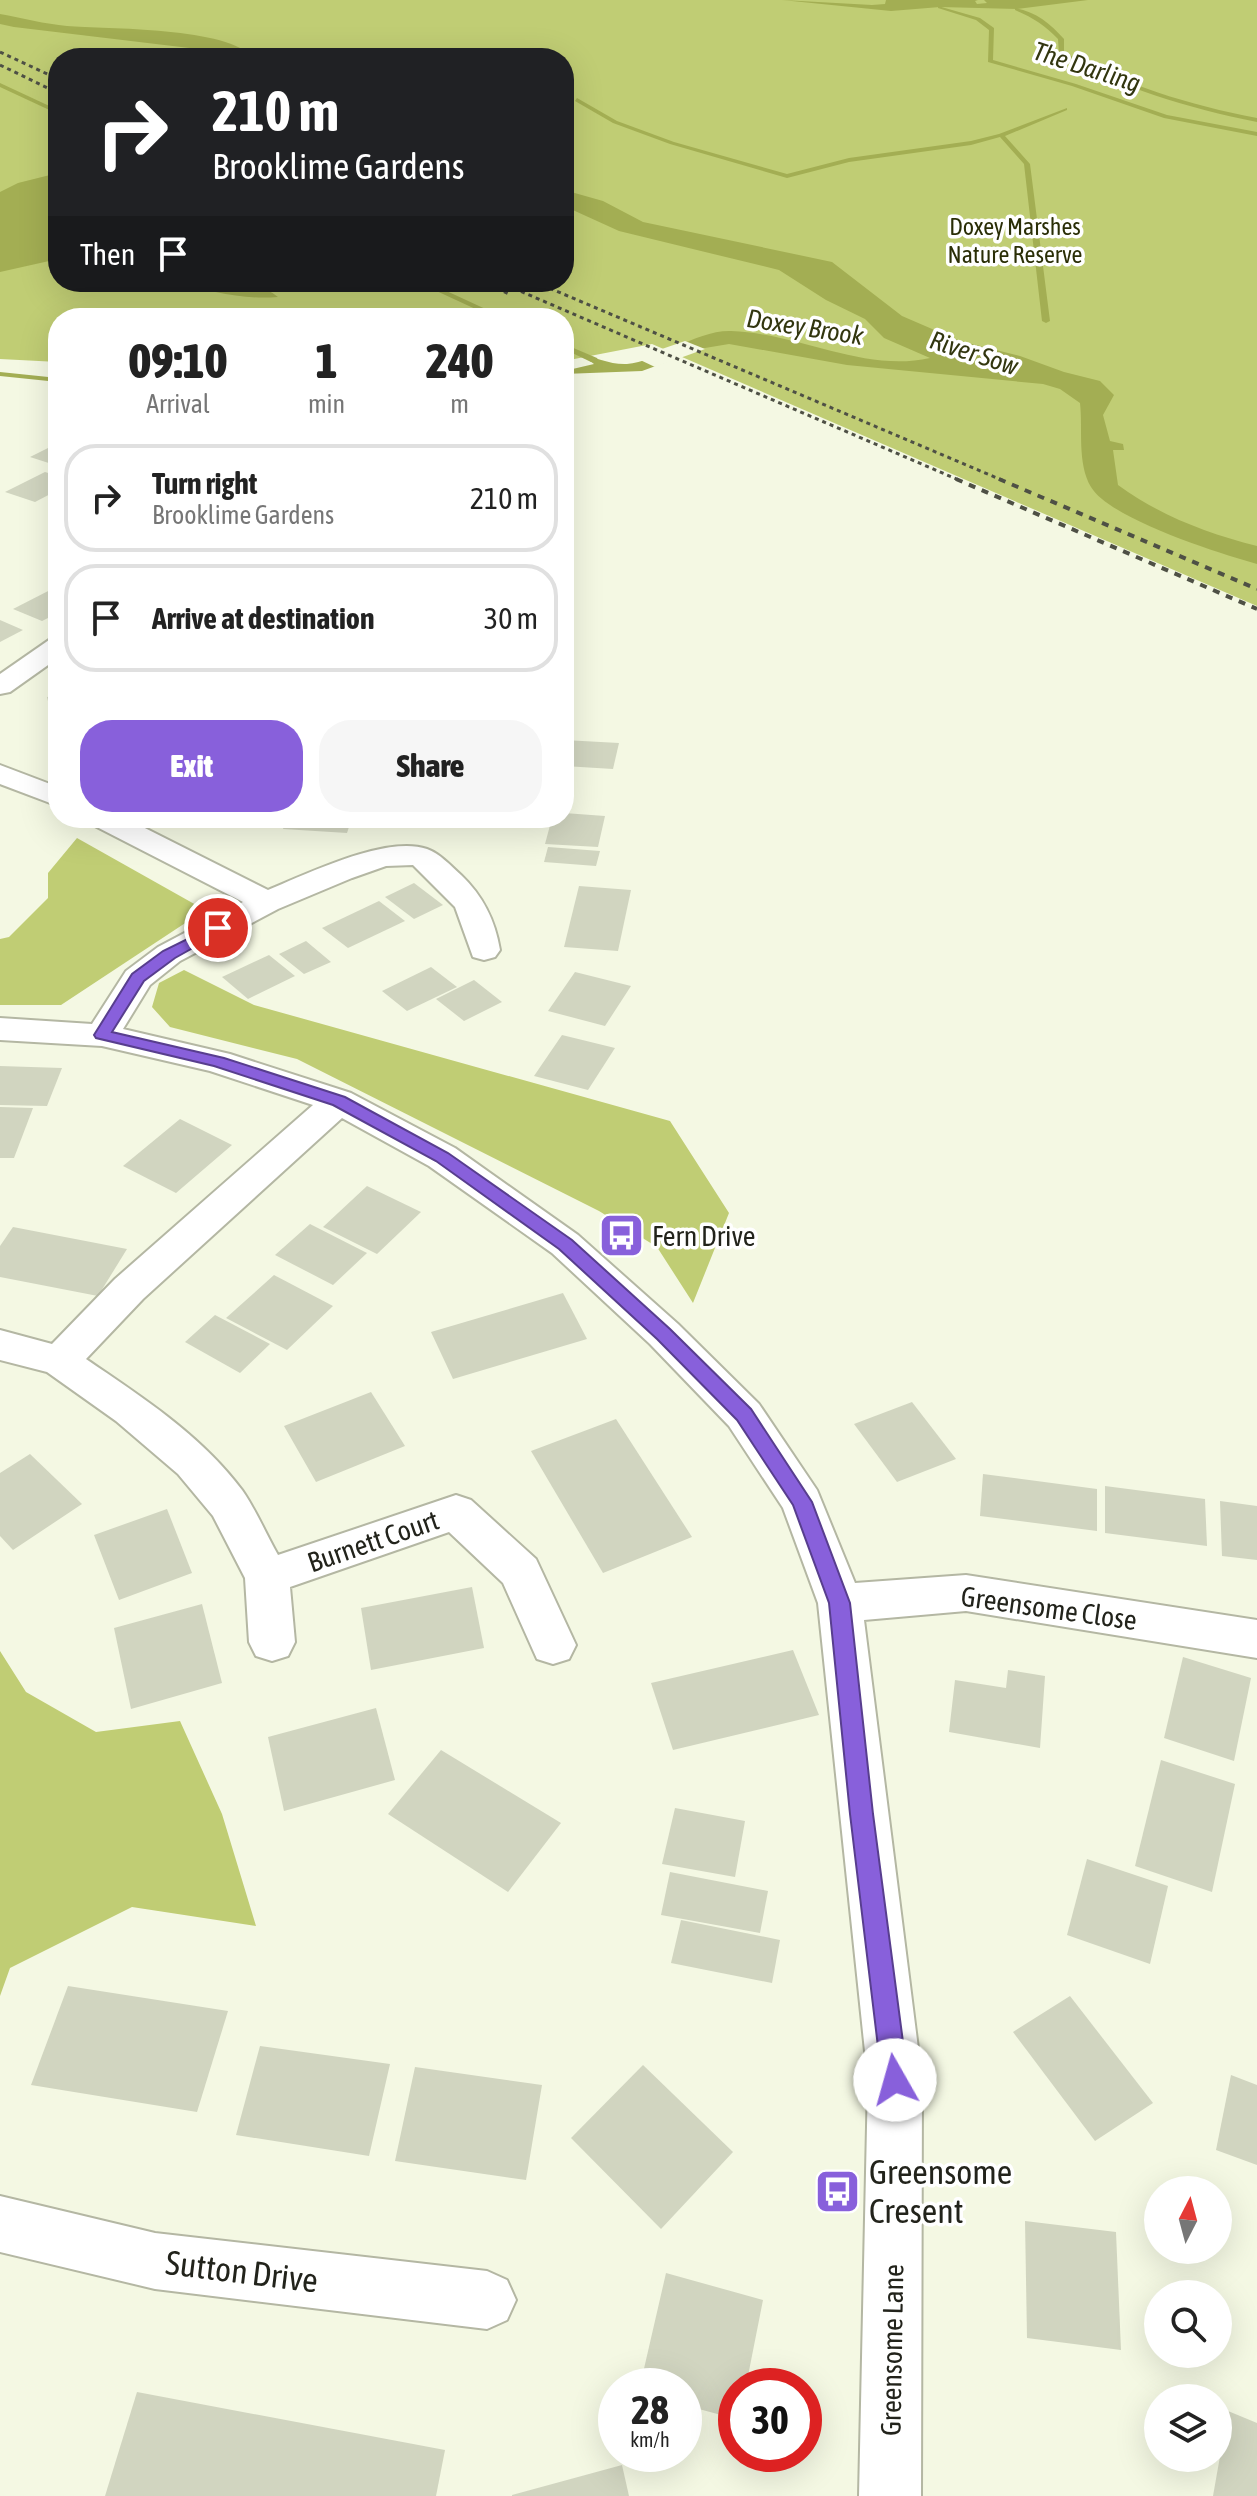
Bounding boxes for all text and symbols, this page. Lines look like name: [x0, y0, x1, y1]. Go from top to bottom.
water label: The Darling: [1030, 36, 1144, 98]
text: 210 m: [212, 79, 339, 143]
icon: right: [80, 80, 184, 184]
text: Brooklime Gardens: [212, 145, 464, 187]
park label: Doxey Marshes Nature Reserve: [948, 213, 1082, 268]
icon: arrive: [151, 232, 195, 276]
text: Then: [80, 237, 135, 271]
water label: Doxey Brook: [745, 303, 866, 351]
water label: River Sow: [926, 325, 1022, 381]
text: 09:10: [129, 333, 227, 388]
text: 1: [315, 333, 338, 388]
text: 240: [426, 333, 493, 388]
text: Arrival: [146, 389, 210, 419]
text: min: [308, 389, 345, 419]
text: m: [450, 389, 469, 419]
text: Turn right: [152, 466, 258, 500]
icon: right: [84, 476, 128, 520]
text: 210 m: [470, 481, 538, 515]
text: Brooklime Gardens: [152, 500, 334, 530]
icon: arrive: [84, 596, 128, 640]
text: Arrive at destination: [152, 601, 374, 635]
text: 30 m: [484, 601, 538, 635]
button: Exit: [80, 720, 303, 812]
button: Share: [319, 720, 542, 812]
pin: [184, 894, 252, 962]
icon: arrive: [196, 906, 240, 950]
bus stop icon: Fern Drive: [597, 1212, 645, 1260]
place label: Fern Drive: [652, 1220, 755, 1252]
street label: Burnett Court: [303, 1504, 443, 1578]
street label: Greensome Close: [959, 1580, 1139, 1636]
position arrow: [853, 2038, 937, 2122]
place label: Greensome Cresent: [869, 2152, 1012, 2230]
bus stop icon: Greensome Cresent: [814, 2167, 862, 2215]
north arrow: [1144, 2176, 1232, 2264]
map controls: [1144, 2176, 1232, 2472]
street label: Sutton Drive: [164, 2242, 320, 2300]
street label: Greensome Lane: [875, 2264, 909, 2436]
button: search: [1144, 2280, 1232, 2368]
speed limit sign: 30: [718, 2368, 822, 2472]
button: layers: [1144, 2384, 1232, 2472]
text: 28: [631, 2387, 669, 2432]
text: km/h: [630, 2428, 670, 2451]

